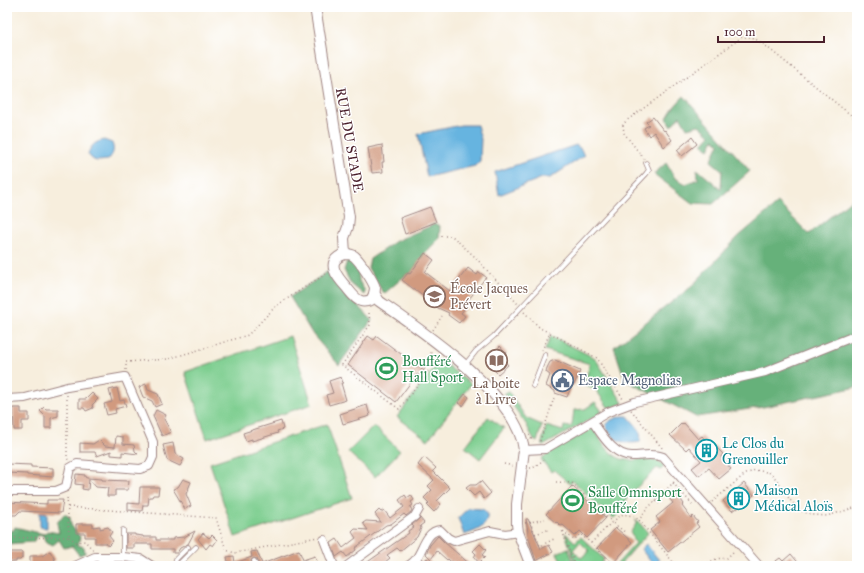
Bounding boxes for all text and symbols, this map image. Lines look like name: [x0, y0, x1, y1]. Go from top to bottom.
scale bar: [718, 18, 824, 44]
text: 100 m: [724, 25, 755, 39]
street label: RUE DU STADE: [332, 86, 367, 194]
place label: École Jacques Prévert: [450, 278, 528, 313]
school or university icon: École Jacques Prévert: [421, 283, 447, 309]
library icon: La boite à Livre: [483, 348, 509, 374]
place label: Boufféré Hall Sport: [402, 353, 463, 386]
sports icon: Boufféré Hall Sport: [374, 356, 400, 382]
public building icon: Espace Magnolias: [549, 367, 575, 393]
place label: Espace Magnolias: [578, 372, 681, 389]
place label: La boite à Livre: [472, 375, 520, 408]
place label: Le Clos du Grenouiller: [722, 435, 789, 468]
building icon: Le Clos du Grenouiller: [693, 438, 719, 464]
place label: Maison Médical Aloïs: [754, 482, 833, 515]
place label: Salle Omnisport Boufféré: [588, 484, 682, 517]
building icon: Maison Médical Aloïs: [726, 485, 752, 511]
sports icon: Salle Omnisport Boufféré: [560, 487, 586, 513]

